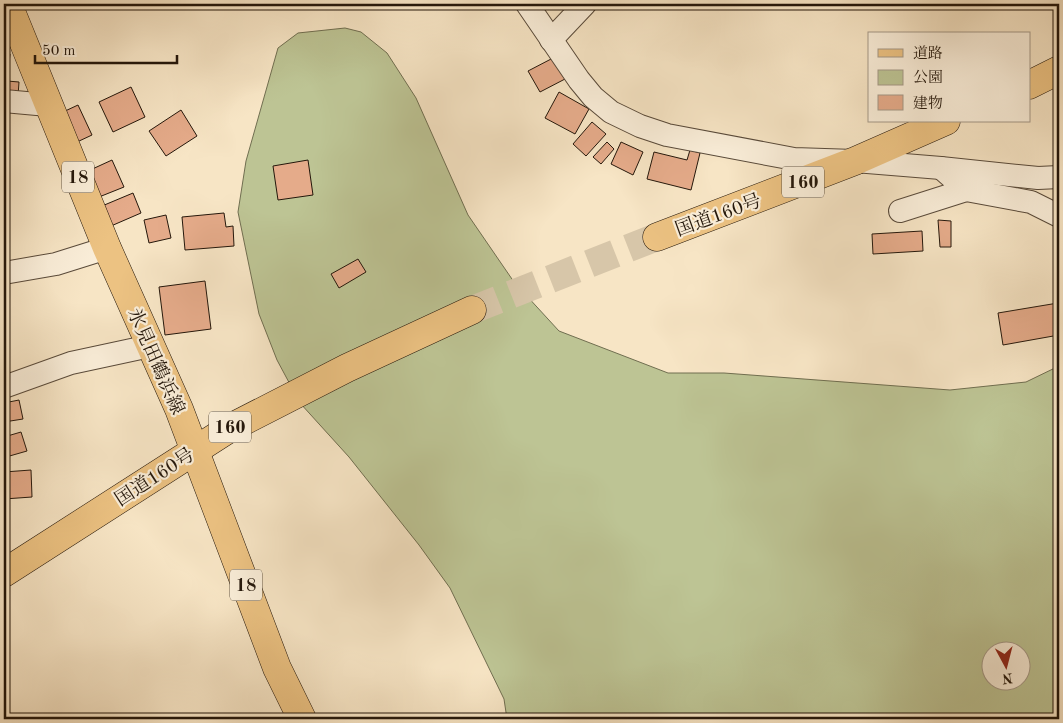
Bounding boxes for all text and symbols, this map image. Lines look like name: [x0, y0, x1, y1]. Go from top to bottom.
scale bar: [35, 32, 178, 64]
legend: [868, 32, 1030, 122]
text: 50 m: [42, 44, 76, 59]
text: 道路: [913, 45, 943, 62]
text: 公園: [913, 69, 943, 86]
text: 建物: [913, 95, 943, 112]
road number: 18: [62, 162, 94, 192]
road number: 160: [782, 166, 824, 198]
street label: 国道160号: [673, 190, 764, 241]
street label: 氷見田鶴浜線: [123, 305, 188, 418]
road number: 160: [209, 412, 251, 442]
street label: 国道160号: [111, 444, 198, 511]
road number: 18: [230, 570, 262, 600]
north arrow: [980, 640, 1030, 690]
text: N: [1001, 670, 1014, 686]

